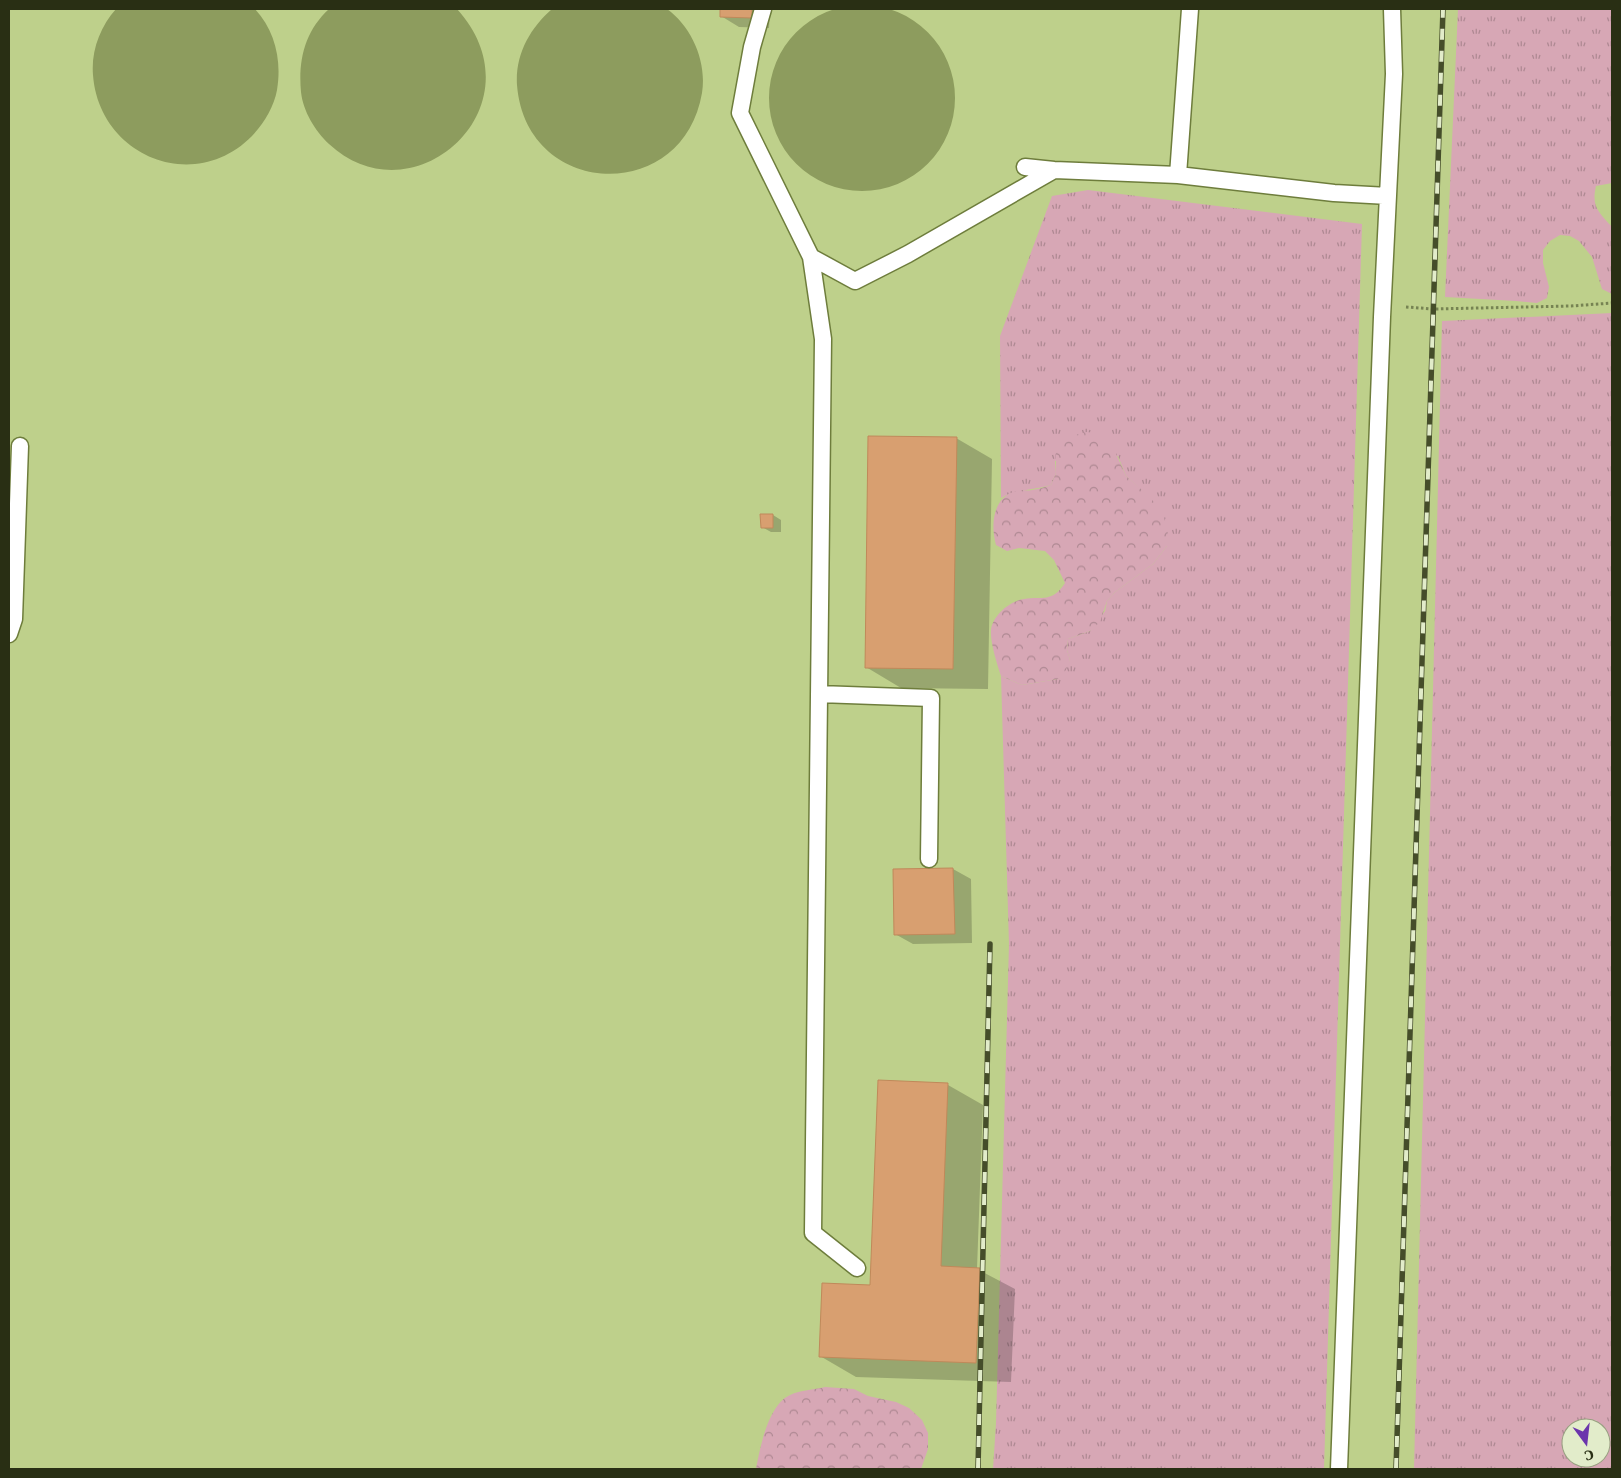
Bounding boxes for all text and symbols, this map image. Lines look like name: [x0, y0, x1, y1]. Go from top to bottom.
north arrow: [1561, 1418, 1611, 1468]
text: С: [1582, 1445, 1596, 1466]

